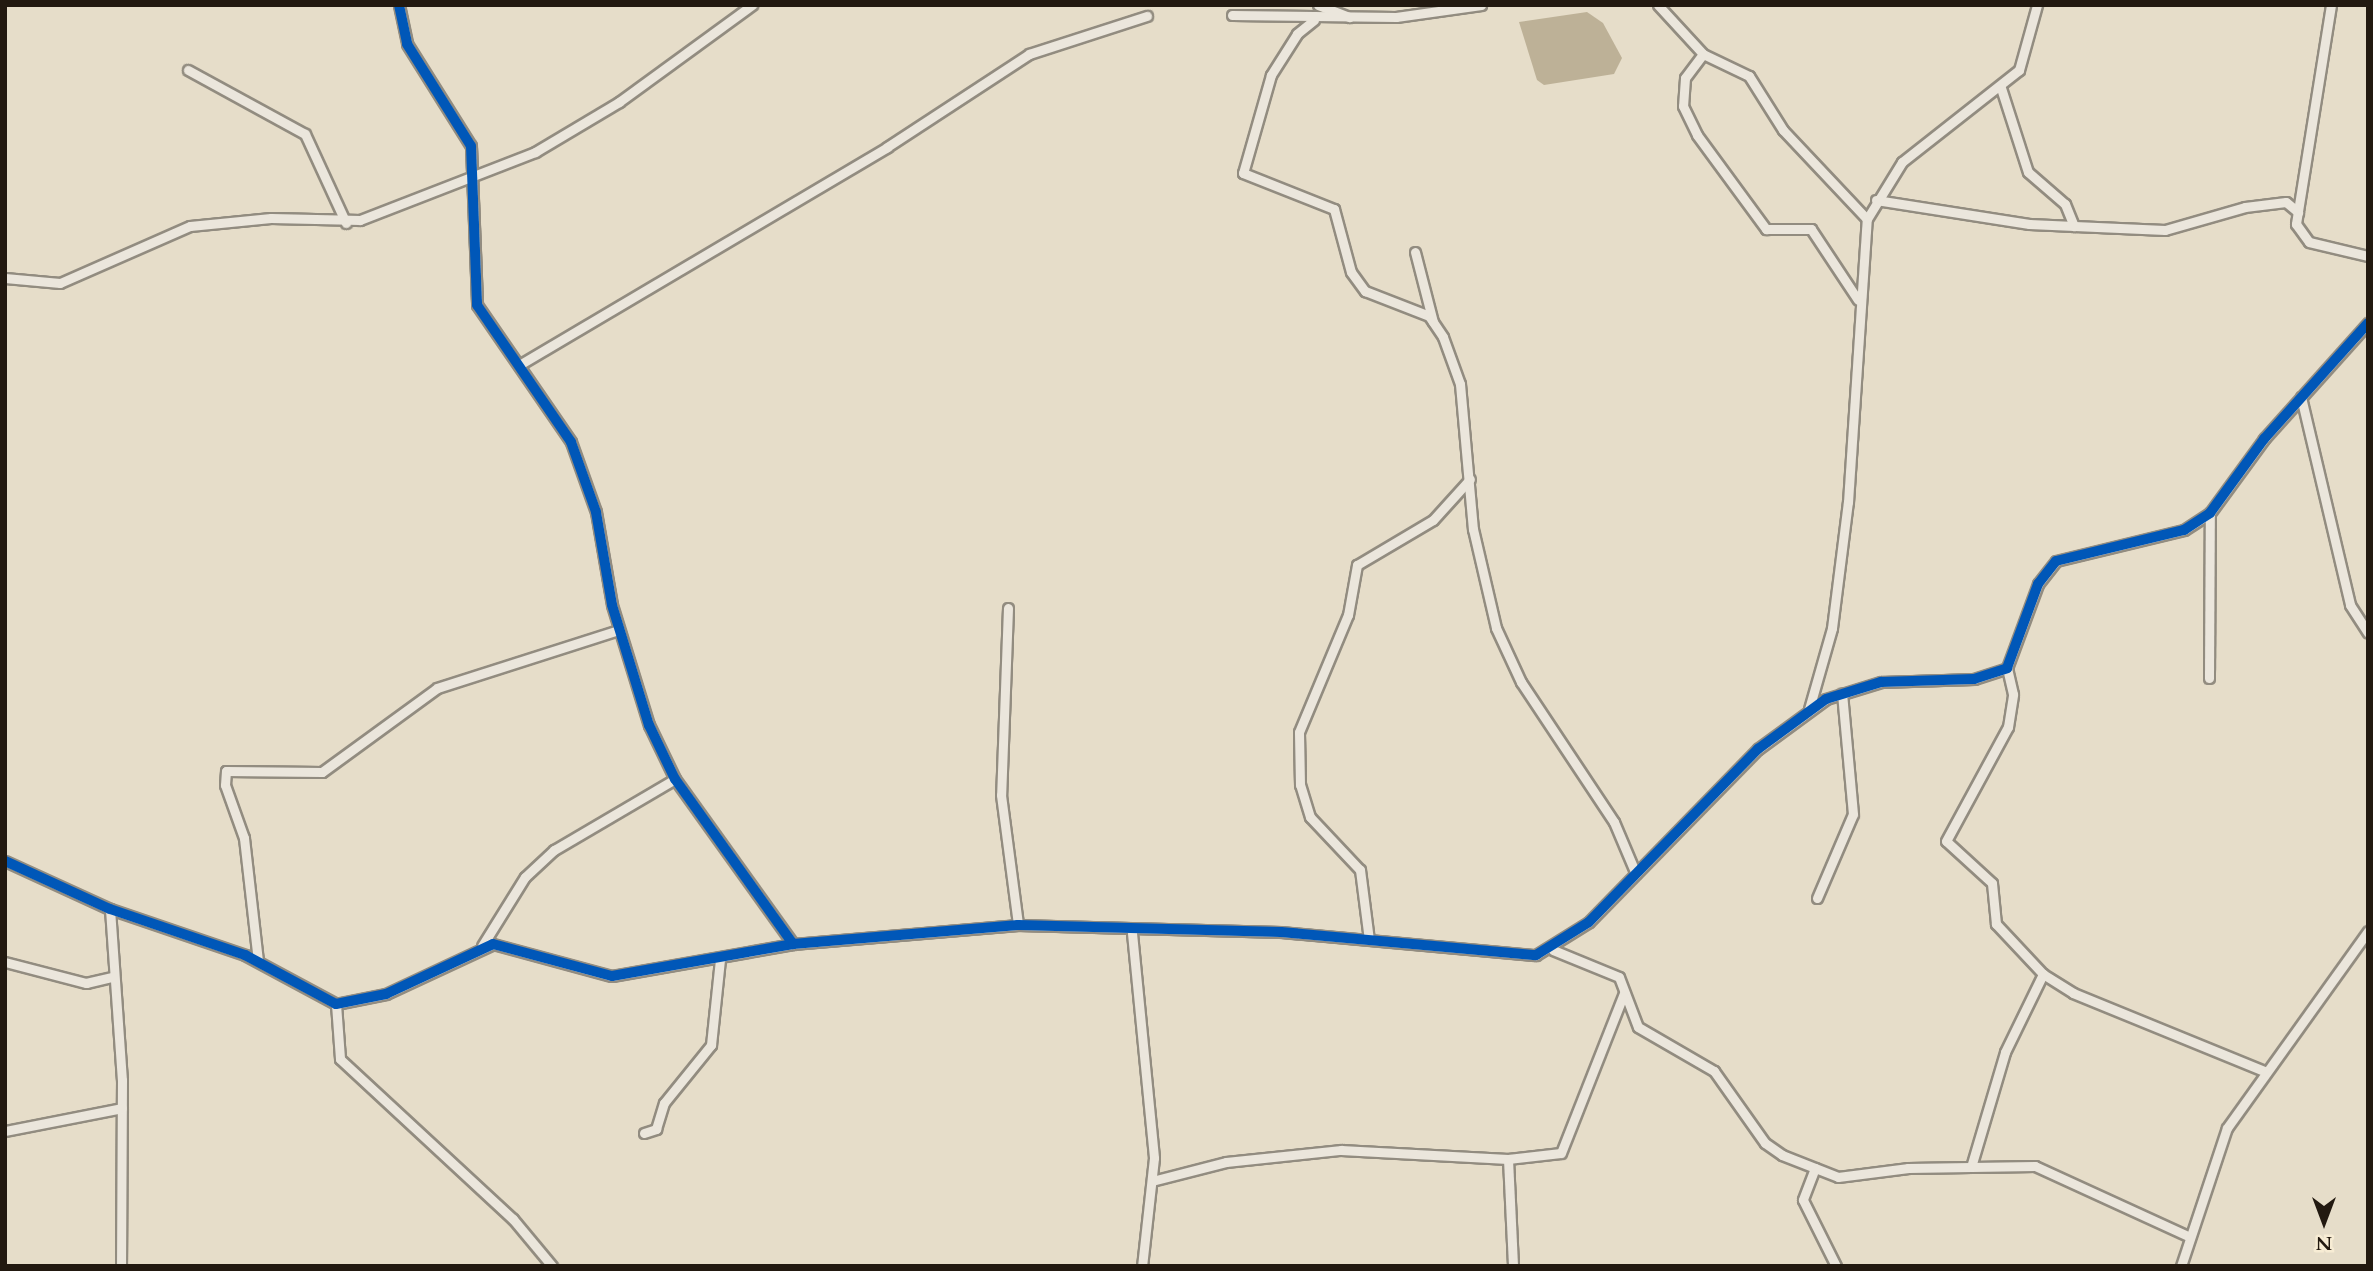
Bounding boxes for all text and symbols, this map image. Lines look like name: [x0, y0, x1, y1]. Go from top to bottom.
north arrow: [2289, 1187, 2359, 1257]
text: N: [2316, 1230, 2332, 1256]

